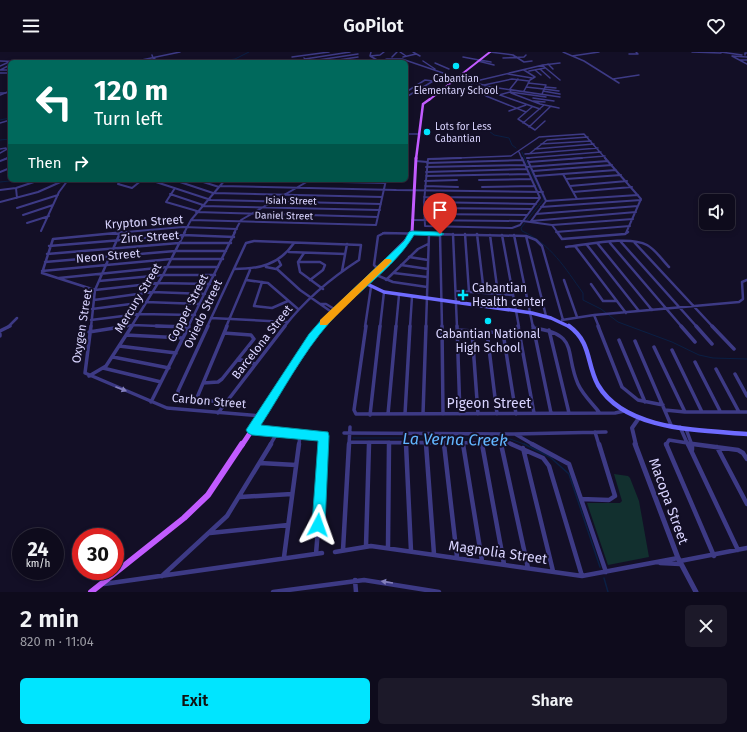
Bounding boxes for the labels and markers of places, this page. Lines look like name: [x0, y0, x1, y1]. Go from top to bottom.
marker: Cabantian Elementary School: [451, 61, 461, 71]
place label: Cabantian Elementary School: [414, 73, 498, 97]
place label: Lots for Less Cabantian: [435, 121, 492, 145]
marker: Lots for Less Cabantian: [422, 127, 432, 137]
pin: [423, 193, 457, 234]
place label: Cabantian Health center: [472, 281, 546, 309]
marker: Cabantian Health center: [457, 289, 469, 301]
marker: Cabantian National High School: [483, 316, 493, 326]
place label: Cabantian National High School: [436, 327, 541, 355]

